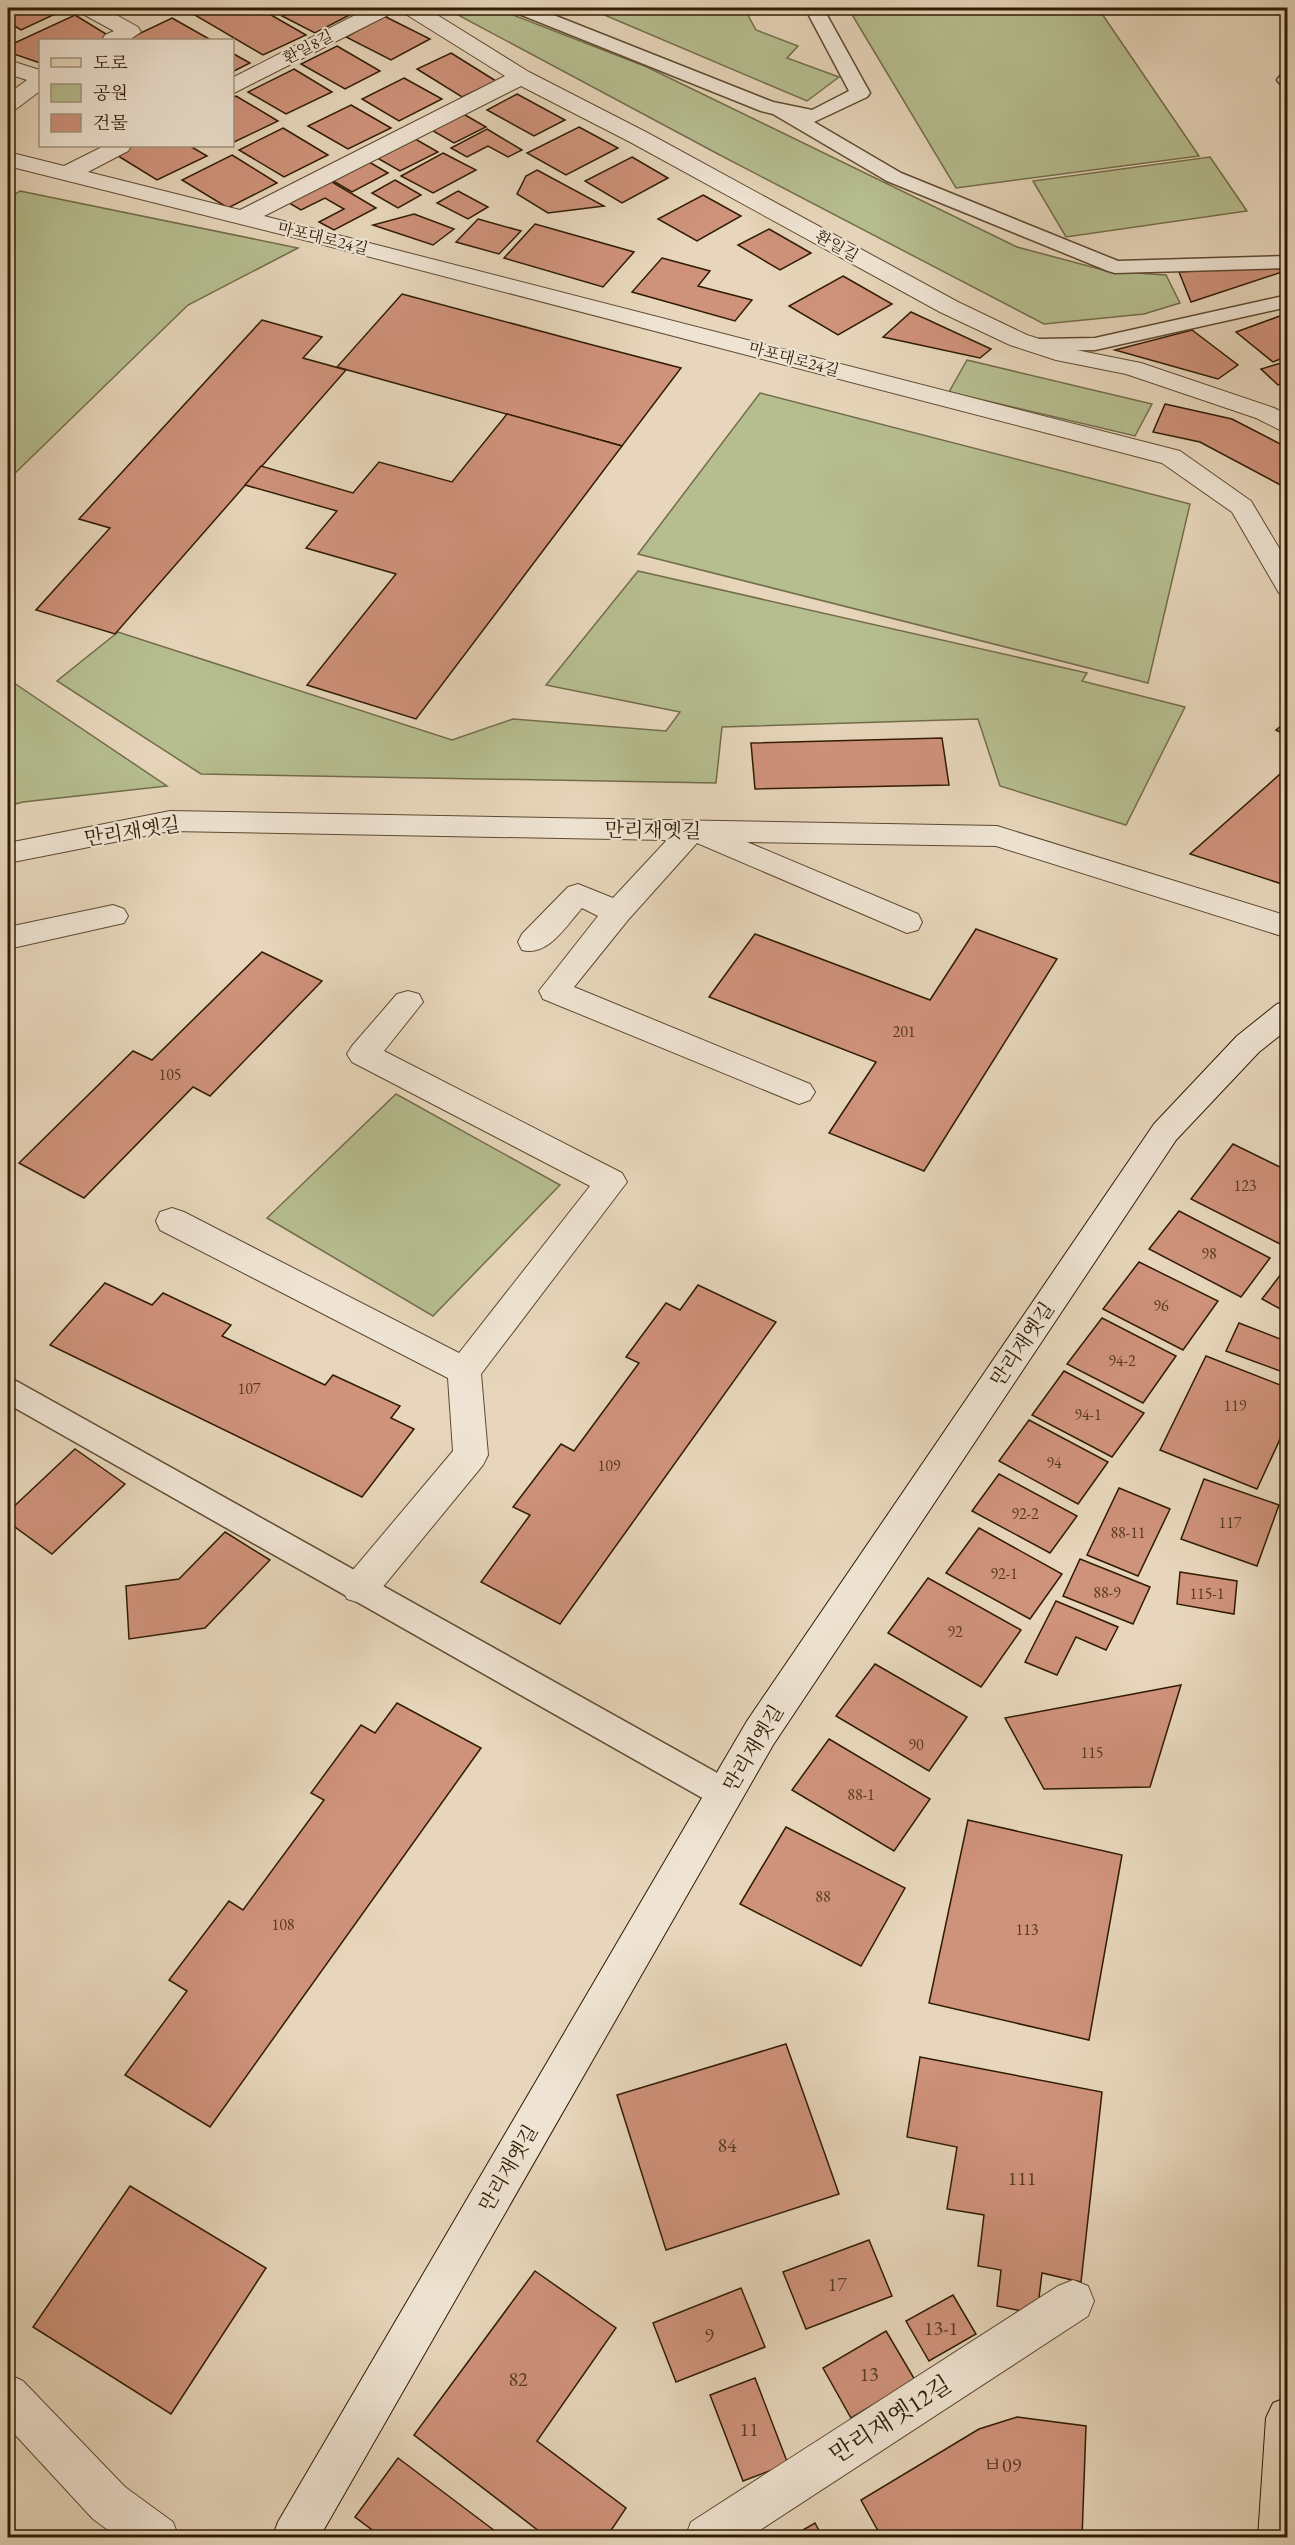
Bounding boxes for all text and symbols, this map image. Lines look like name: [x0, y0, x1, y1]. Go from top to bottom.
street label: 환일8길: [279, 25, 337, 69]
legend: [39, 39, 234, 147]
text: 도로: [93, 51, 128, 74]
text: 공원: [93, 81, 128, 104]
text: 건물: [93, 111, 128, 134]
street label: 마포대로24길: [276, 217, 370, 259]
street label: 환일길: [812, 226, 862, 266]
street label: 마포대로24길: [747, 337, 841, 381]
street label: 만리재옛길: [82, 811, 182, 851]
street label: 만리재옛길: [604, 816, 702, 844]
house number: 201: [892, 1021, 916, 1042]
house number: 105: [158, 1064, 182, 1085]
house number: 123: [1233, 1175, 1257, 1196]
house number: 98: [1201, 1243, 1217, 1264]
house number: 96: [1153, 1295, 1169, 1316]
street label: 만리재옛길: [984, 1297, 1060, 1391]
house number: 94-2: [1108, 1350, 1136, 1371]
house number: 107: [237, 1378, 261, 1399]
house number: 119: [1223, 1395, 1247, 1416]
house number: 94-1: [1074, 1404, 1102, 1425]
house number: 94: [1046, 1452, 1062, 1473]
house number: 109: [597, 1455, 621, 1476]
house number: 92-2: [1011, 1503, 1039, 1524]
house number: 117: [1218, 1512, 1242, 1533]
house number: 88-11: [1110, 1522, 1146, 1543]
house number: 92-1: [990, 1563, 1018, 1584]
house number: 88-9: [1093, 1582, 1121, 1603]
house number: 115-1: [1189, 1583, 1225, 1604]
house number: 92: [947, 1621, 963, 1642]
street label: 만리재옛길: [717, 1700, 789, 1796]
house number: 90: [908, 1734, 924, 1755]
house number: 115: [1080, 1742, 1104, 1763]
house number: 88-1: [847, 1784, 875, 1805]
house number: 88: [815, 1886, 831, 1907]
house number: 108: [271, 1914, 295, 1935]
house number: 113: [1015, 1919, 1039, 1940]
street label: 만리재옛길: [473, 2120, 543, 2216]
house number: 84: [717, 2132, 737, 2158]
house number: 111: [1008, 2165, 1036, 2191]
house number: 17: [827, 2271, 847, 2297]
house number: 13-1: [924, 2315, 958, 2341]
house number: 9: [704, 2322, 714, 2348]
house number: 13: [859, 2361, 879, 2387]
house number: 82: [508, 2366, 528, 2392]
street label: 만리재옛12길: [823, 2368, 957, 2470]
house number: 11: [739, 2416, 759, 2442]
house number: ㅂ09: [983, 2452, 1022, 2478]

